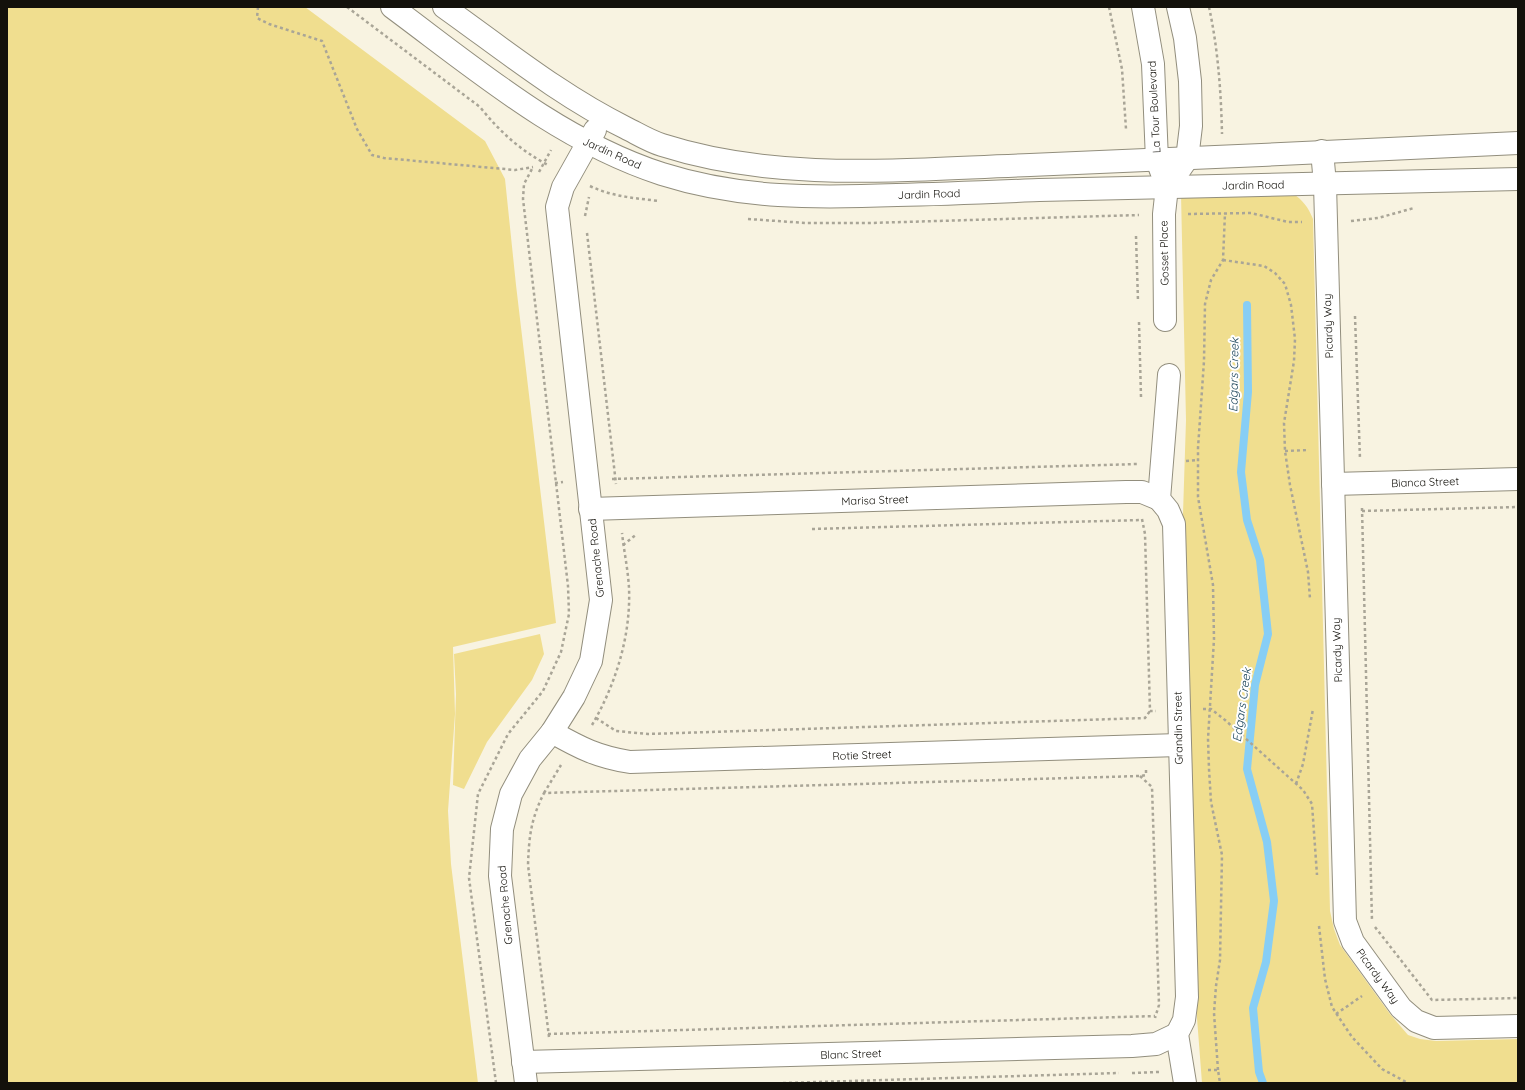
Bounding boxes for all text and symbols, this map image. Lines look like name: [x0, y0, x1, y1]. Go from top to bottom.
street label: La Tour Boulevard: [1145, 60, 1163, 154]
street label: Jardin Road: [581, 134, 643, 172]
street label: Jardin Road: [1222, 177, 1284, 193]
street label: Jardin Road: [897, 186, 961, 202]
street label: Gosset Place: [1156, 220, 1172, 286]
street label: Picardy Way: [1320, 293, 1336, 359]
water label: Edgars Creek: [1225, 336, 1242, 412]
street label: Bianca Street: [1391, 474, 1459, 490]
street label: Marisa Street: [841, 492, 909, 508]
street label: Grenache Road: [585, 518, 607, 598]
street label: Picardy Way: [1329, 617, 1345, 683]
water label: Edgars Creek: [1229, 665, 1254, 743]
street label: Grandin Street: [1170, 691, 1186, 765]
street label: Rotie Street: [832, 747, 892, 763]
street label: Grenache Road: [495, 865, 515, 945]
street label: Picardy Way: [1353, 946, 1403, 1006]
street label: Blanc Street: [820, 1046, 882, 1062]

